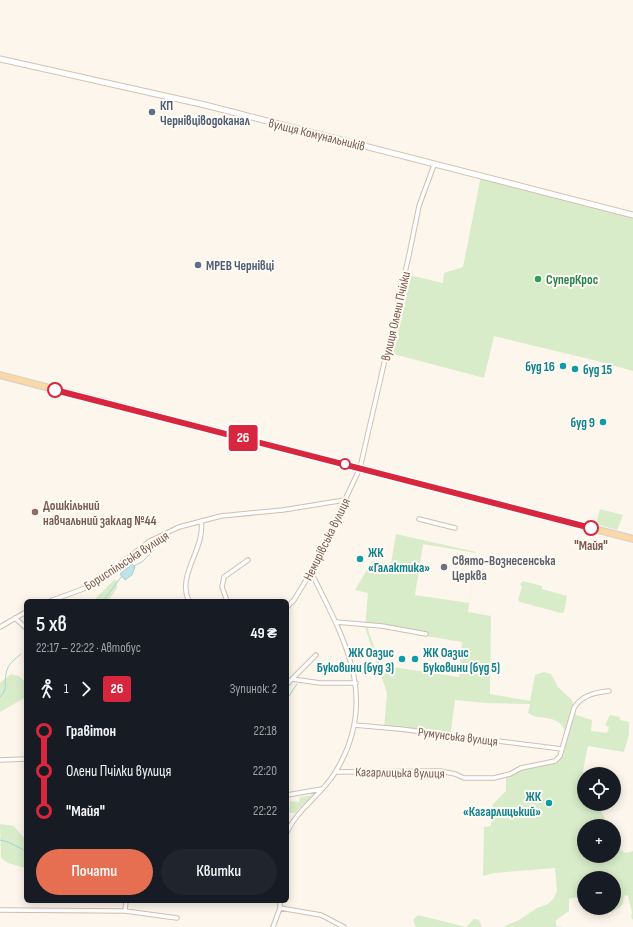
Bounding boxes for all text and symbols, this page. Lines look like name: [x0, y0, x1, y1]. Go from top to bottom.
place label: КП Чернівціводоканал: [160, 98, 251, 129]
marker: КП Чернівціводоканал: [147, 107, 157, 117]
street label: вулиця Комунальників: [267, 115, 367, 155]
place label: МРЕВ Чернівці: [206, 258, 275, 274]
marker: МРЕВ Чернівці: [193, 260, 203, 270]
street label: вулиця Олени Пчілки: [378, 270, 414, 362]
place label: СуперКрос: [546, 272, 599, 288]
marker: СуперКрос: [533, 274, 543, 284]
place label: буд 16: [525, 359, 555, 375]
marker: буд 16: [558, 361, 568, 371]
place label: буд 15: [583, 362, 613, 378]
marker: буд 15: [570, 364, 580, 374]
unlabelled marker: [47, 382, 63, 398]
place label: буд 9: [570, 415, 595, 431]
marker: буд 9: [598, 417, 608, 427]
line badge: 26: [225, 425, 261, 451]
text: 26: [237, 429, 249, 446]
unlabelled marker: [339, 458, 351, 470]
street label: Немирівська вулиця: [300, 495, 354, 583]
place label: Дошкільний навчальний заклад №44: [43, 498, 157, 529]
marker: Дошкільний навчальний заклад №44: [30, 507, 40, 517]
marker: "Майя": [583, 520, 599, 536]
street label: Бориспільська вулиця: [81, 528, 172, 594]
place label: "Майя": [574, 538, 608, 554]
place label: ЖК «Галактика»: [368, 545, 430, 576]
place label: Свято-Вознесенська Церква: [452, 553, 555, 584]
marker: ЖК «Галактика»: [355, 554, 365, 564]
marker: Свято-Вознесенська Церква: [439, 562, 449, 572]
text: 5 хв: [36, 611, 67, 638]
text: 49 ₴: [251, 624, 277, 643]
text: 22:17 – 22:22 · Автобус: [36, 640, 141, 656]
place label: ЖК Оазис Буковини (буд 3): [317, 645, 395, 676]
place label: ЖК Оазис Буковини (буд 5): [423, 645, 500, 676]
marker: ЖК Оазис Буковини (буд 3): [397, 654, 407, 664]
marker: ЖК Оазис Буковини (буд 5): [410, 654, 420, 664]
icon: walk: [36, 678, 58, 700]
icon: forward: [75, 678, 97, 700]
text: 26: [111, 680, 123, 697]
text: 1: [64, 681, 69, 697]
text: Зупинок: 2: [230, 681, 277, 697]
text: Гравітон: [66, 722, 116, 741]
text: 22:18: [254, 723, 277, 739]
street label: Румунська вулиця: [417, 724, 499, 750]
text: Олени Пчілки вулиця: [66, 762, 171, 781]
text: 22:20: [253, 763, 277, 779]
street label: Кагарлицька вулиця: [355, 764, 445, 782]
map controls: [577, 767, 621, 915]
button: locate: [577, 767, 621, 811]
place label: ЖК «Кагарлицький»: [463, 789, 542, 820]
marker: ЖК «Кагарлицький»: [544, 798, 554, 808]
text: "Майя": [66, 802, 105, 821]
text: 22:22: [253, 803, 277, 819]
button: +: [577, 819, 621, 863]
button: Почати: [36, 849, 153, 895]
button: Квитки: [161, 849, 277, 895]
button: −: [577, 871, 621, 915]

